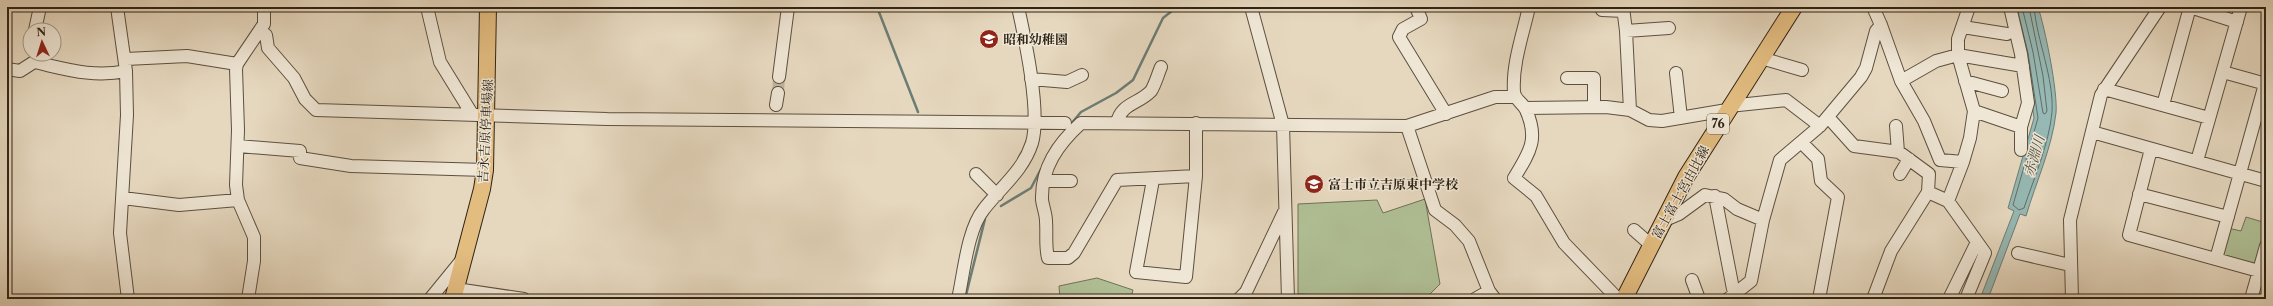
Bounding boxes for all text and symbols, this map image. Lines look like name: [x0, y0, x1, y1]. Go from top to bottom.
north arrow: [22, 22, 62, 62]
text: N: [36, 25, 47, 39]
school or university icon: 昭和幼稚園: [978, 28, 1000, 50]
place label: 昭和幼稚園: [1003, 31, 1068, 47]
street label: 吉永吉原停車場線: [474, 79, 496, 183]
road number: 76: [1707, 114, 1729, 134]
water label: 赤淵川: [2020, 131, 2049, 179]
street label: 富士富士宮由比線: [1648, 143, 1712, 241]
school or university icon: 富士市立吉原東中学校: [1303, 173, 1325, 195]
place label: 富士市立吉原東中学校: [1328, 176, 1459, 192]

